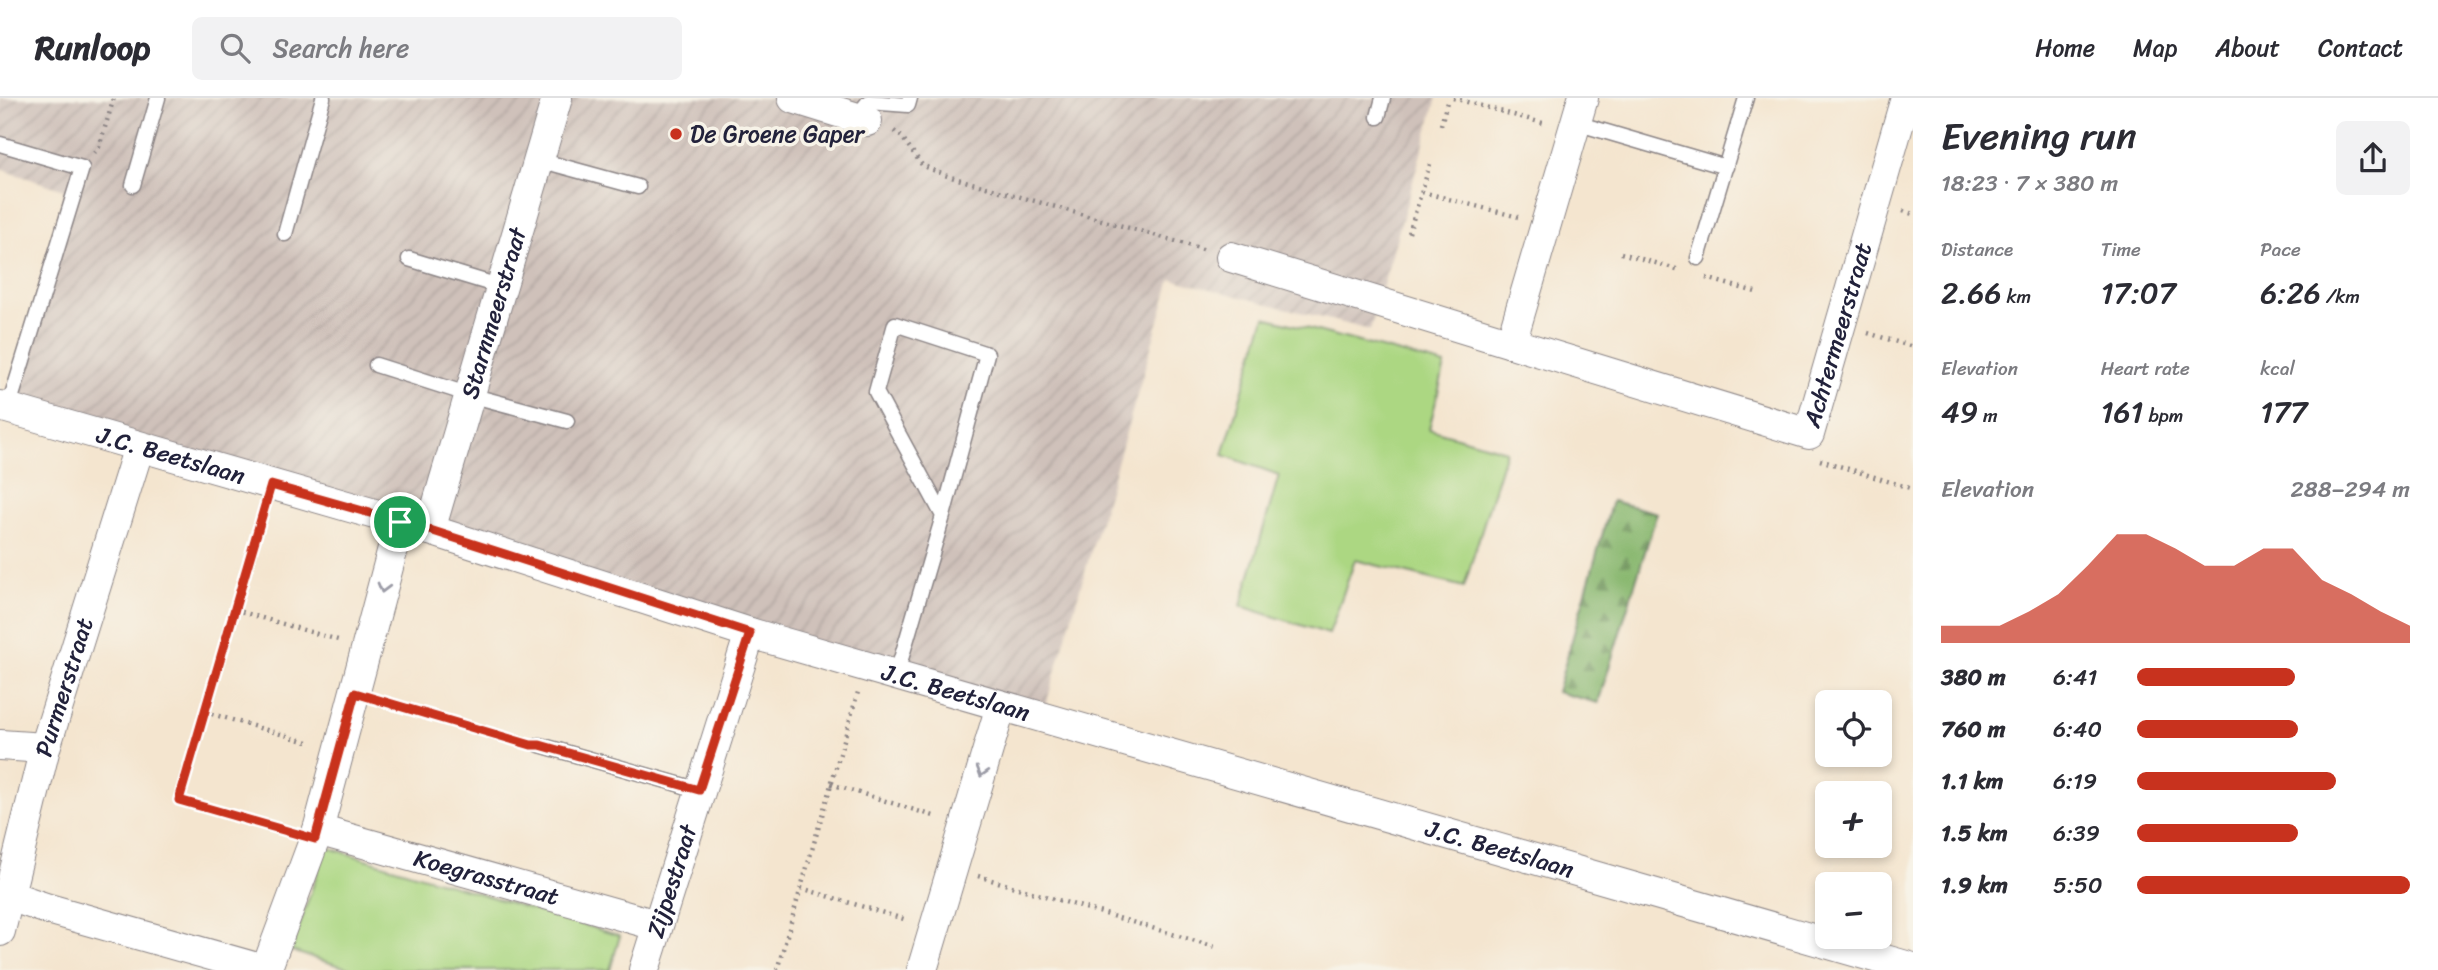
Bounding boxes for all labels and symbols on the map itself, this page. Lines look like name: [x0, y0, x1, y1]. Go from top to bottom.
place label: De Groene Gaper: [690, 113, 866, 155]
marker: De Groene Gaper: [668, 126, 684, 142]
street label: Starnmeerstraat: [449, 221, 539, 404]
street label: Achtermeerstraat: [1791, 238, 1884, 433]
street label: J.C. Beetslaan: [91, 414, 250, 497]
pin: [370, 492, 430, 552]
one-way arrow: [377, 582, 391, 594]
street label: Purmerstraat: [23, 612, 105, 761]
street label: J.C. Beetslaan: [876, 651, 1035, 734]
one-way arrow: [975, 765, 990, 777]
street label: J.C. Beetslaan: [1420, 807, 1579, 890]
street label: Zijpestraat: [634, 818, 710, 943]
street label: Koegrasstraat: [409, 837, 564, 918]

